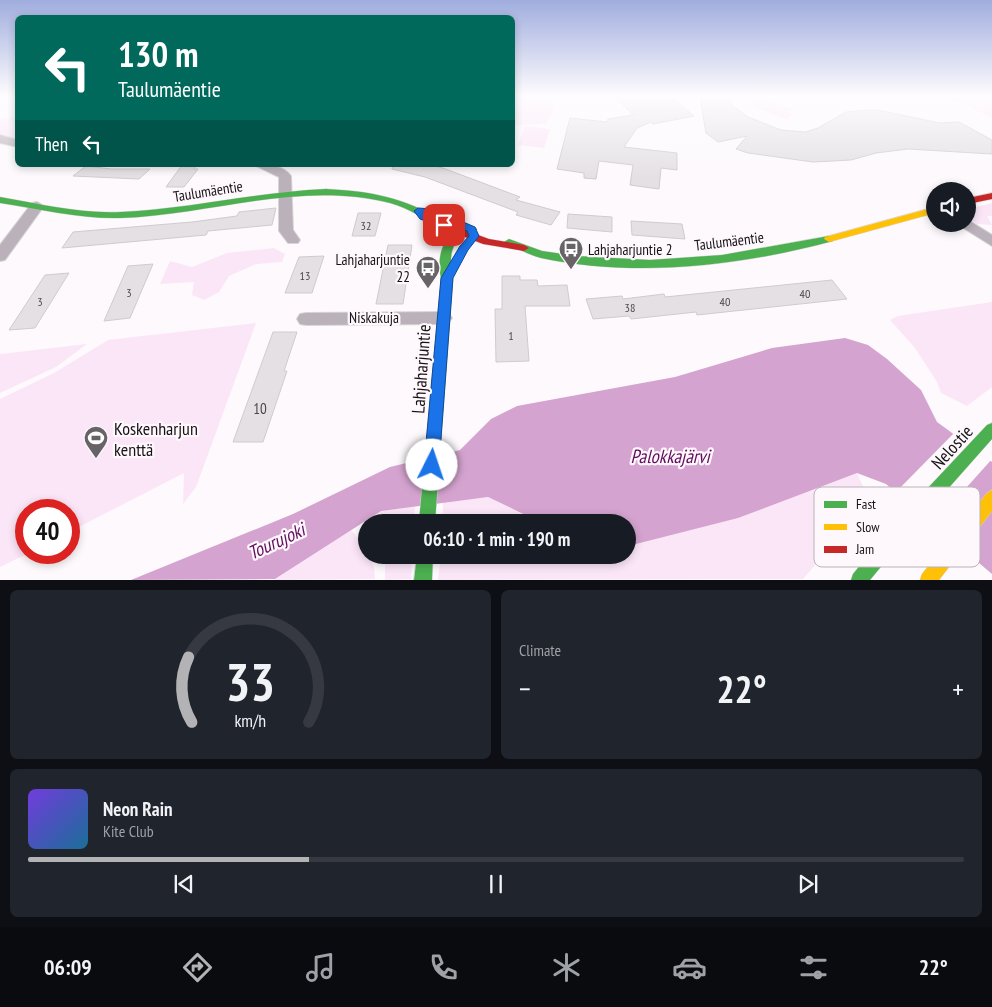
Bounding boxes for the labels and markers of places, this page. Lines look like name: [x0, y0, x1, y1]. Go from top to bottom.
pin: [423, 204, 465, 246]
bus stop icon: Lahjaharjuntie 2: [558, 236, 584, 270]
place label: Lahjaharjuntie 2: [588, 240, 672, 259]
place label: Lahjaharjuntie 22: [336, 250, 410, 286]
bus stop icon: Lahjaharjuntie 22: [415, 255, 441, 289]
place label: Koskenharjun kenttä: [114, 417, 198, 461]
sports icon: Koskenharjun kenttä: [83, 425, 109, 459]

